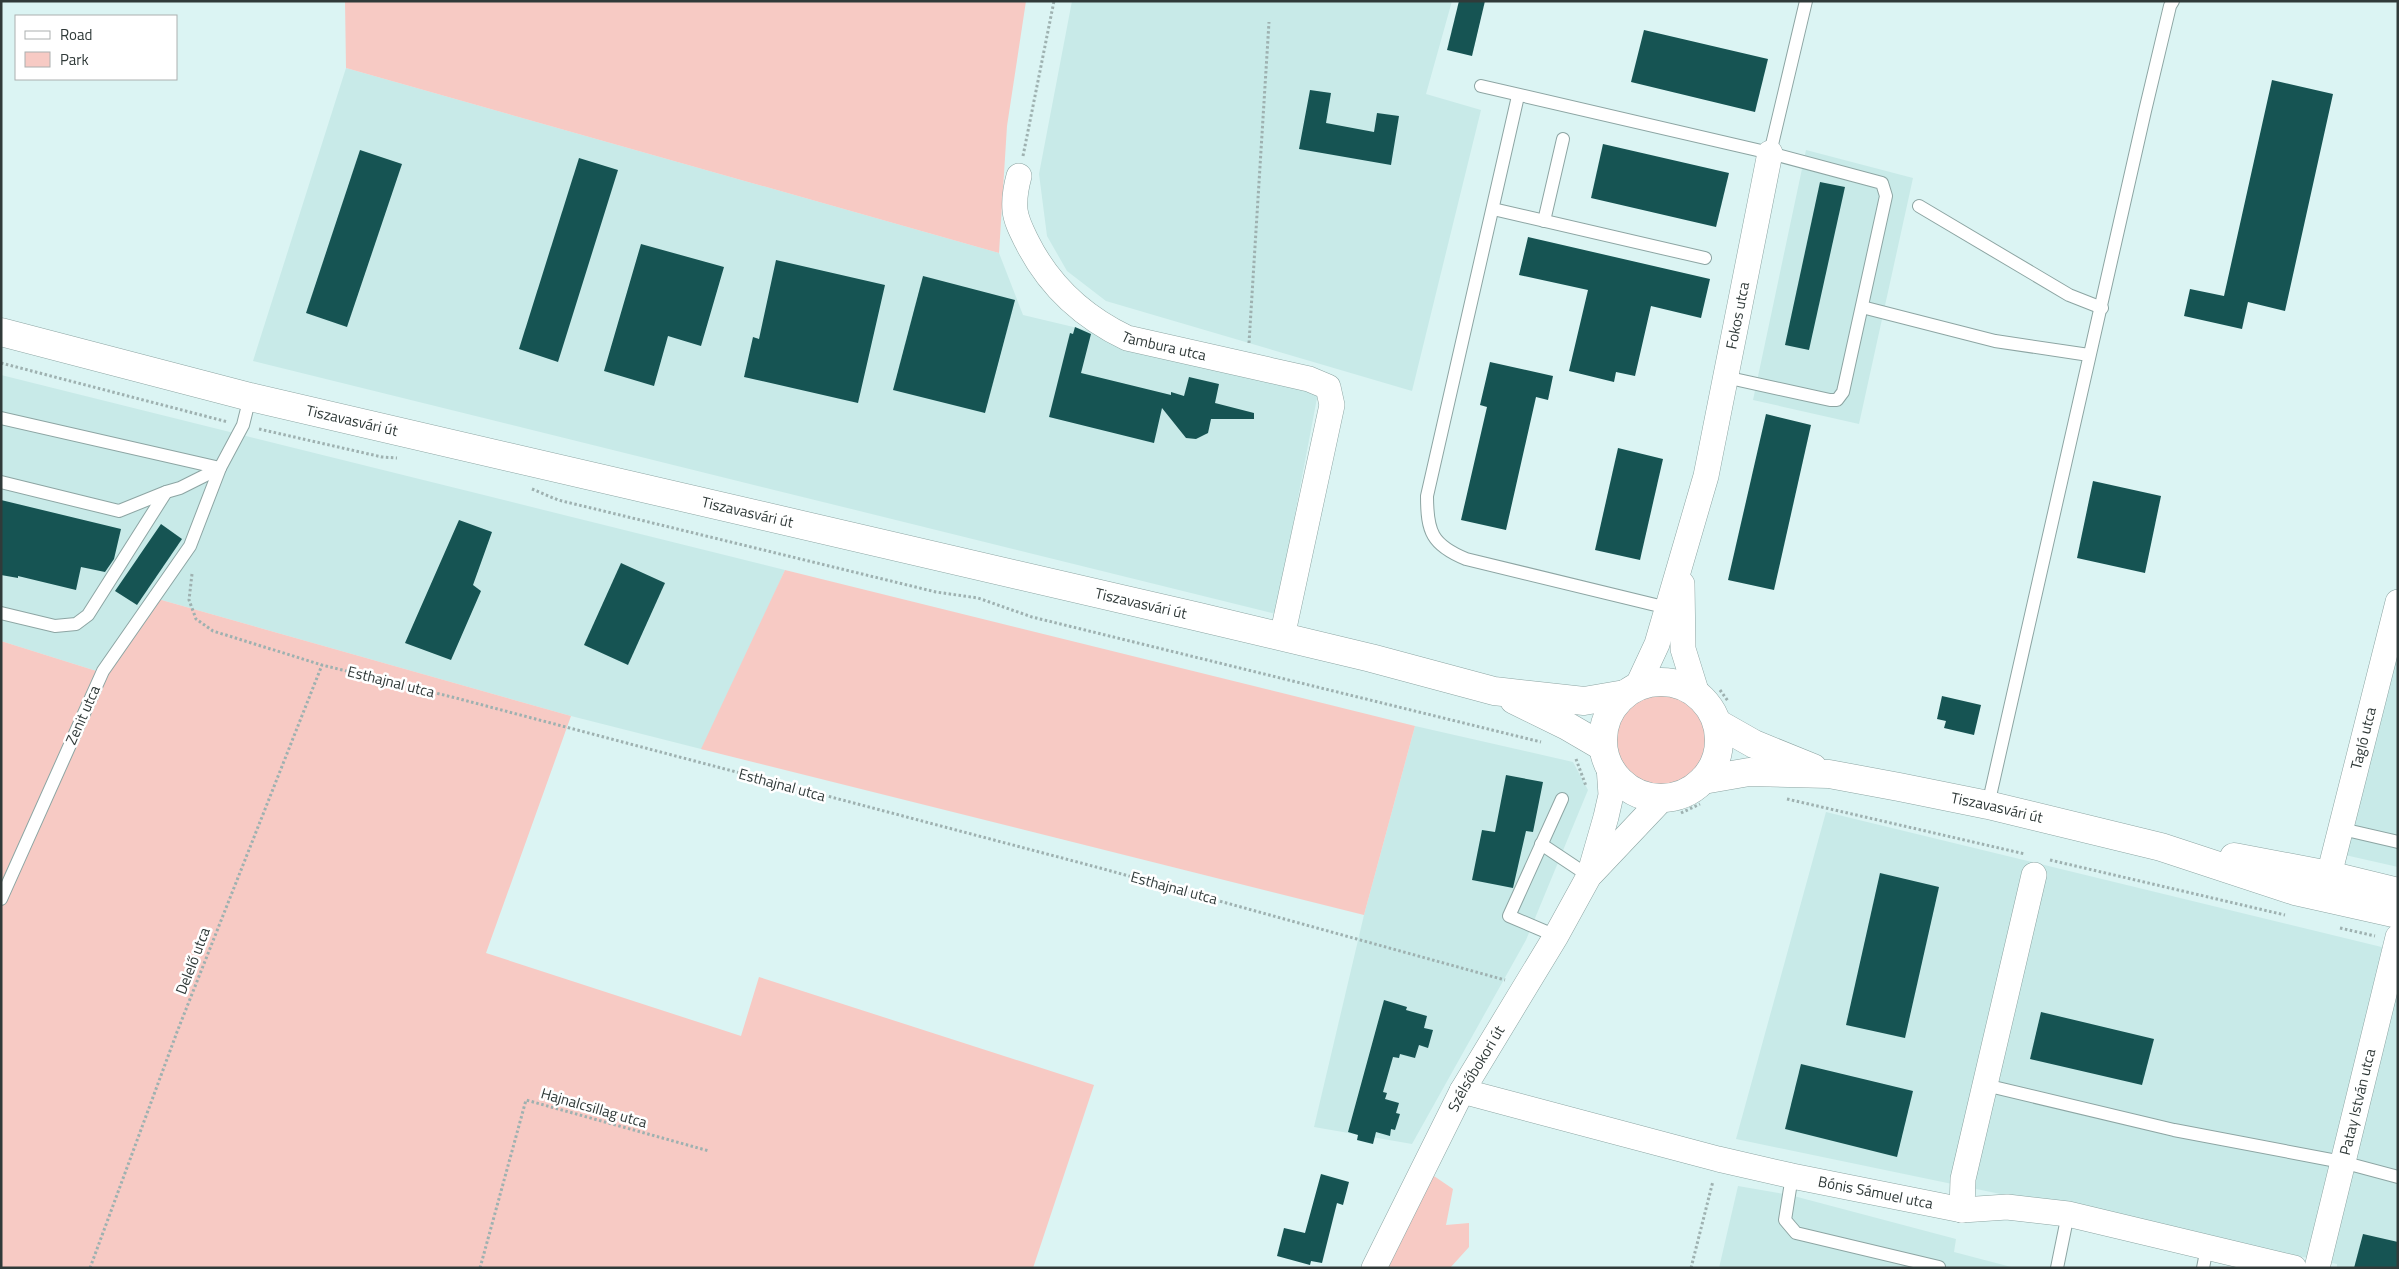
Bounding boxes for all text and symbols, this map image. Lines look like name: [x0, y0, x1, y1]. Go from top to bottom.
legend: [15, 15, 178, 80]
text: Road: [60, 23, 92, 46]
text: Park: [60, 48, 89, 71]
street label: Fokos utca: [1719, 279, 1755, 351]
street label: Tambura utca: [1118, 325, 1209, 367]
street label: Tiszavasvári út: [304, 398, 401, 442]
street label: Tiszavasvári út: [699, 490, 796, 534]
street label: Tiszavasvári út: [1093, 581, 1190, 625]
street label: Esthajnal utca: [345, 660, 438, 704]
street label: Zenit utca: [59, 681, 106, 748]
street label: Tagló utca: [2344, 704, 2382, 772]
street label: Esthajnal utca: [736, 762, 829, 807]
street label: Tiszavasvári út: [1949, 786, 2046, 829]
street label: Esthajnal utca: [1128, 865, 1221, 910]
street label: Delelő utca: [169, 923, 216, 998]
street label: Szélsőbokori út: [1441, 1020, 1510, 1116]
street label: Patay István utca: [2333, 1046, 2381, 1157]
street label: Hajnalcsillag utca: [538, 1081, 650, 1134]
street label: Bónis Sámuel utca: [1816, 1170, 1936, 1215]

